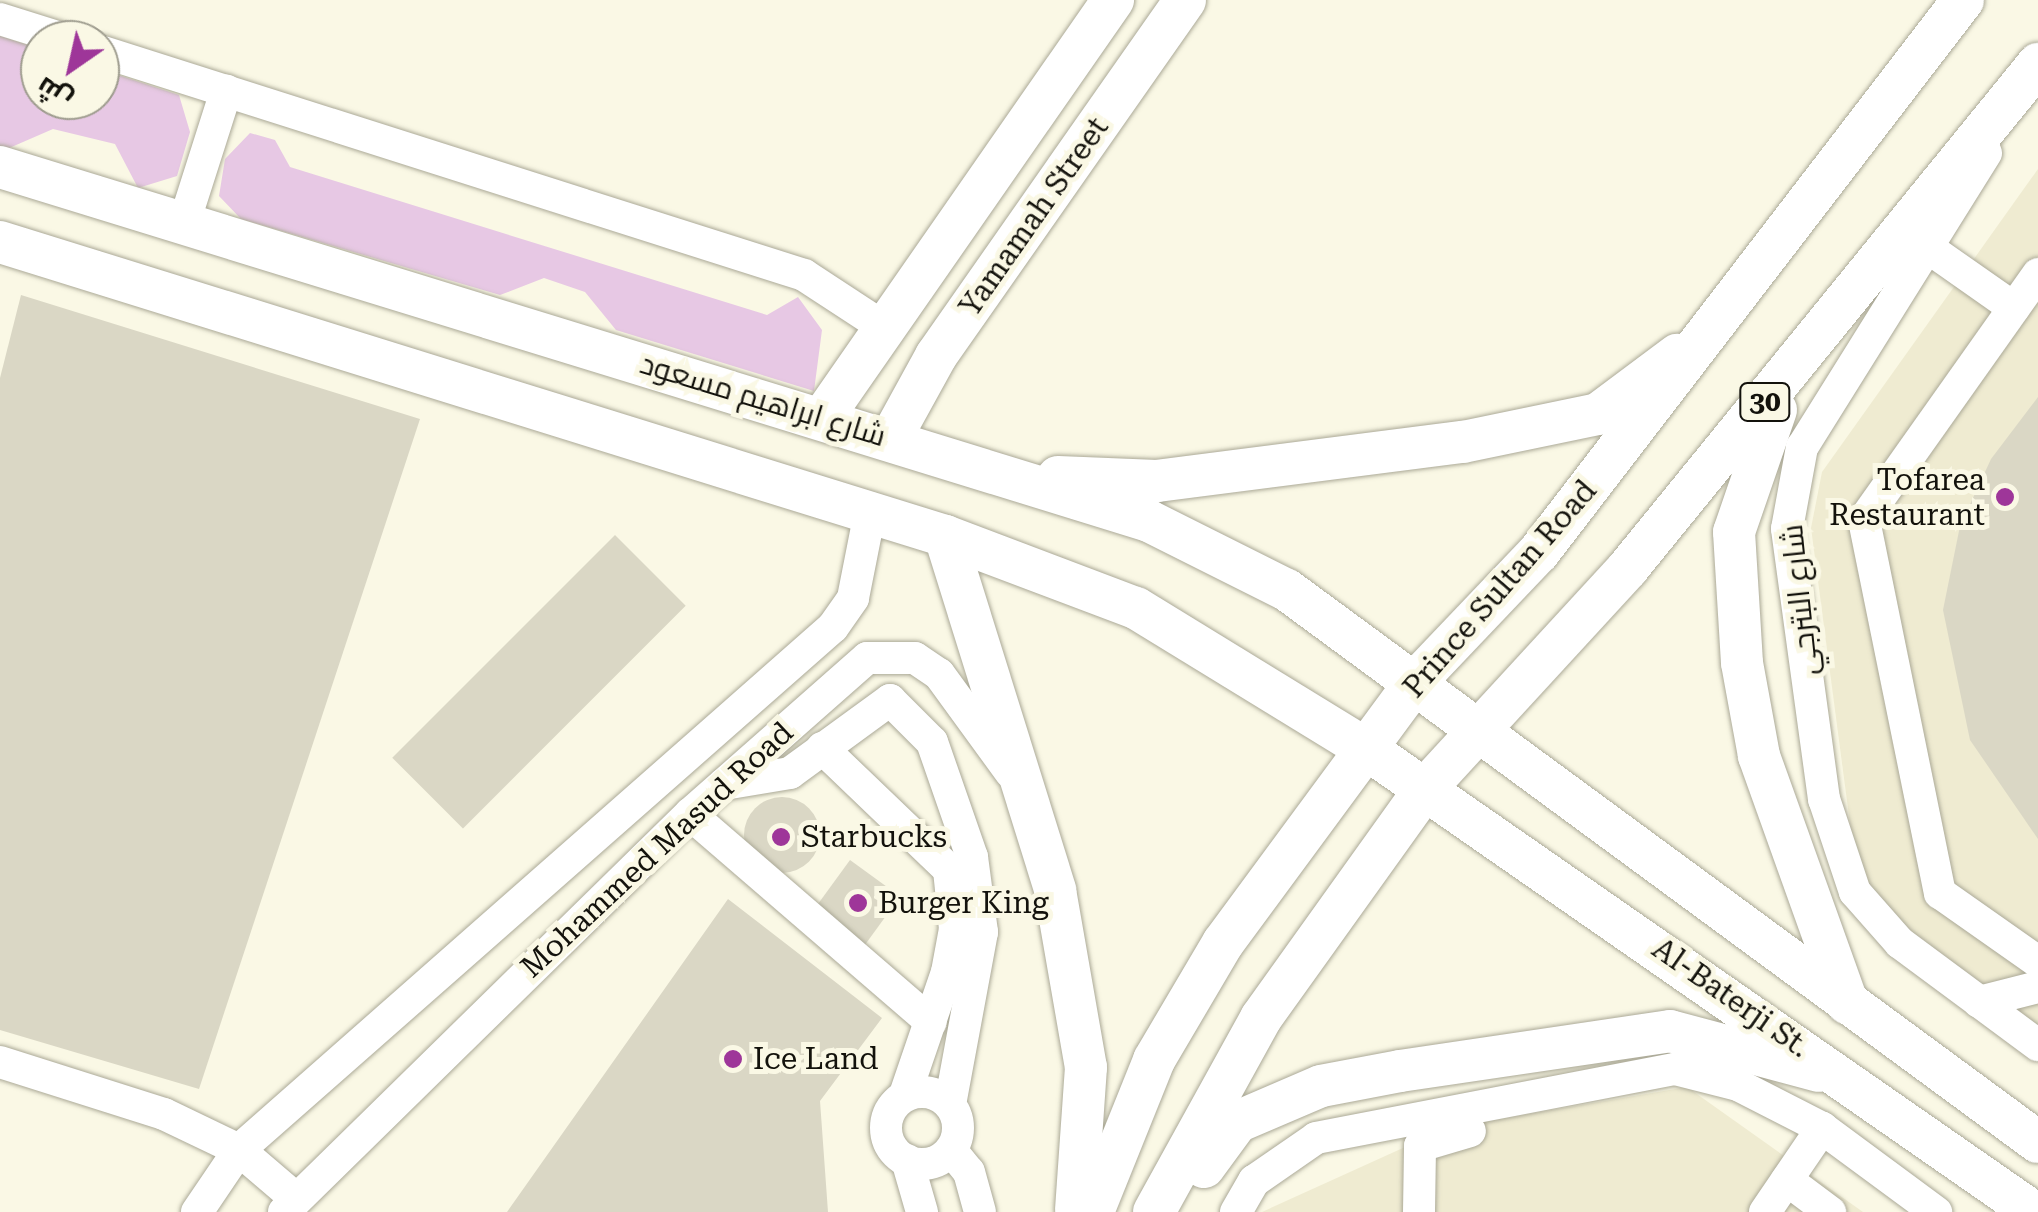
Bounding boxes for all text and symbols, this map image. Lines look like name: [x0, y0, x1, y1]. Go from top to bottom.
north arrow: [20, 20, 120, 120]
text: ش: [30, 70, 78, 117]
street label: Yamamah Street: [952, 111, 1116, 323]
street label: شارع ابراهيم مسعود: [636, 346, 890, 454]
road number: 30: [1738, 379, 1792, 425]
place label: Tofarea Restaurant: [1829, 462, 1985, 532]
street label: Prince Sultan Road: [1396, 473, 1604, 705]
marker: Tofarea Restaurant: [1994, 486, 2016, 508]
street label: شارع البترجي: [1774, 523, 1826, 677]
street label: Mohammed Masud Road: [514, 715, 800, 985]
place label: Starbucks: [801, 819, 947, 855]
marker: Starbucks: [770, 826, 792, 848]
place label: Burger King: [878, 885, 1049, 921]
marker: Burger King: [847, 892, 869, 914]
street label: Al-Baterji St.: [1645, 931, 1817, 1065]
place label: Ice Land: [753, 1041, 878, 1077]
marker: Ice Land: [722, 1048, 744, 1070]

